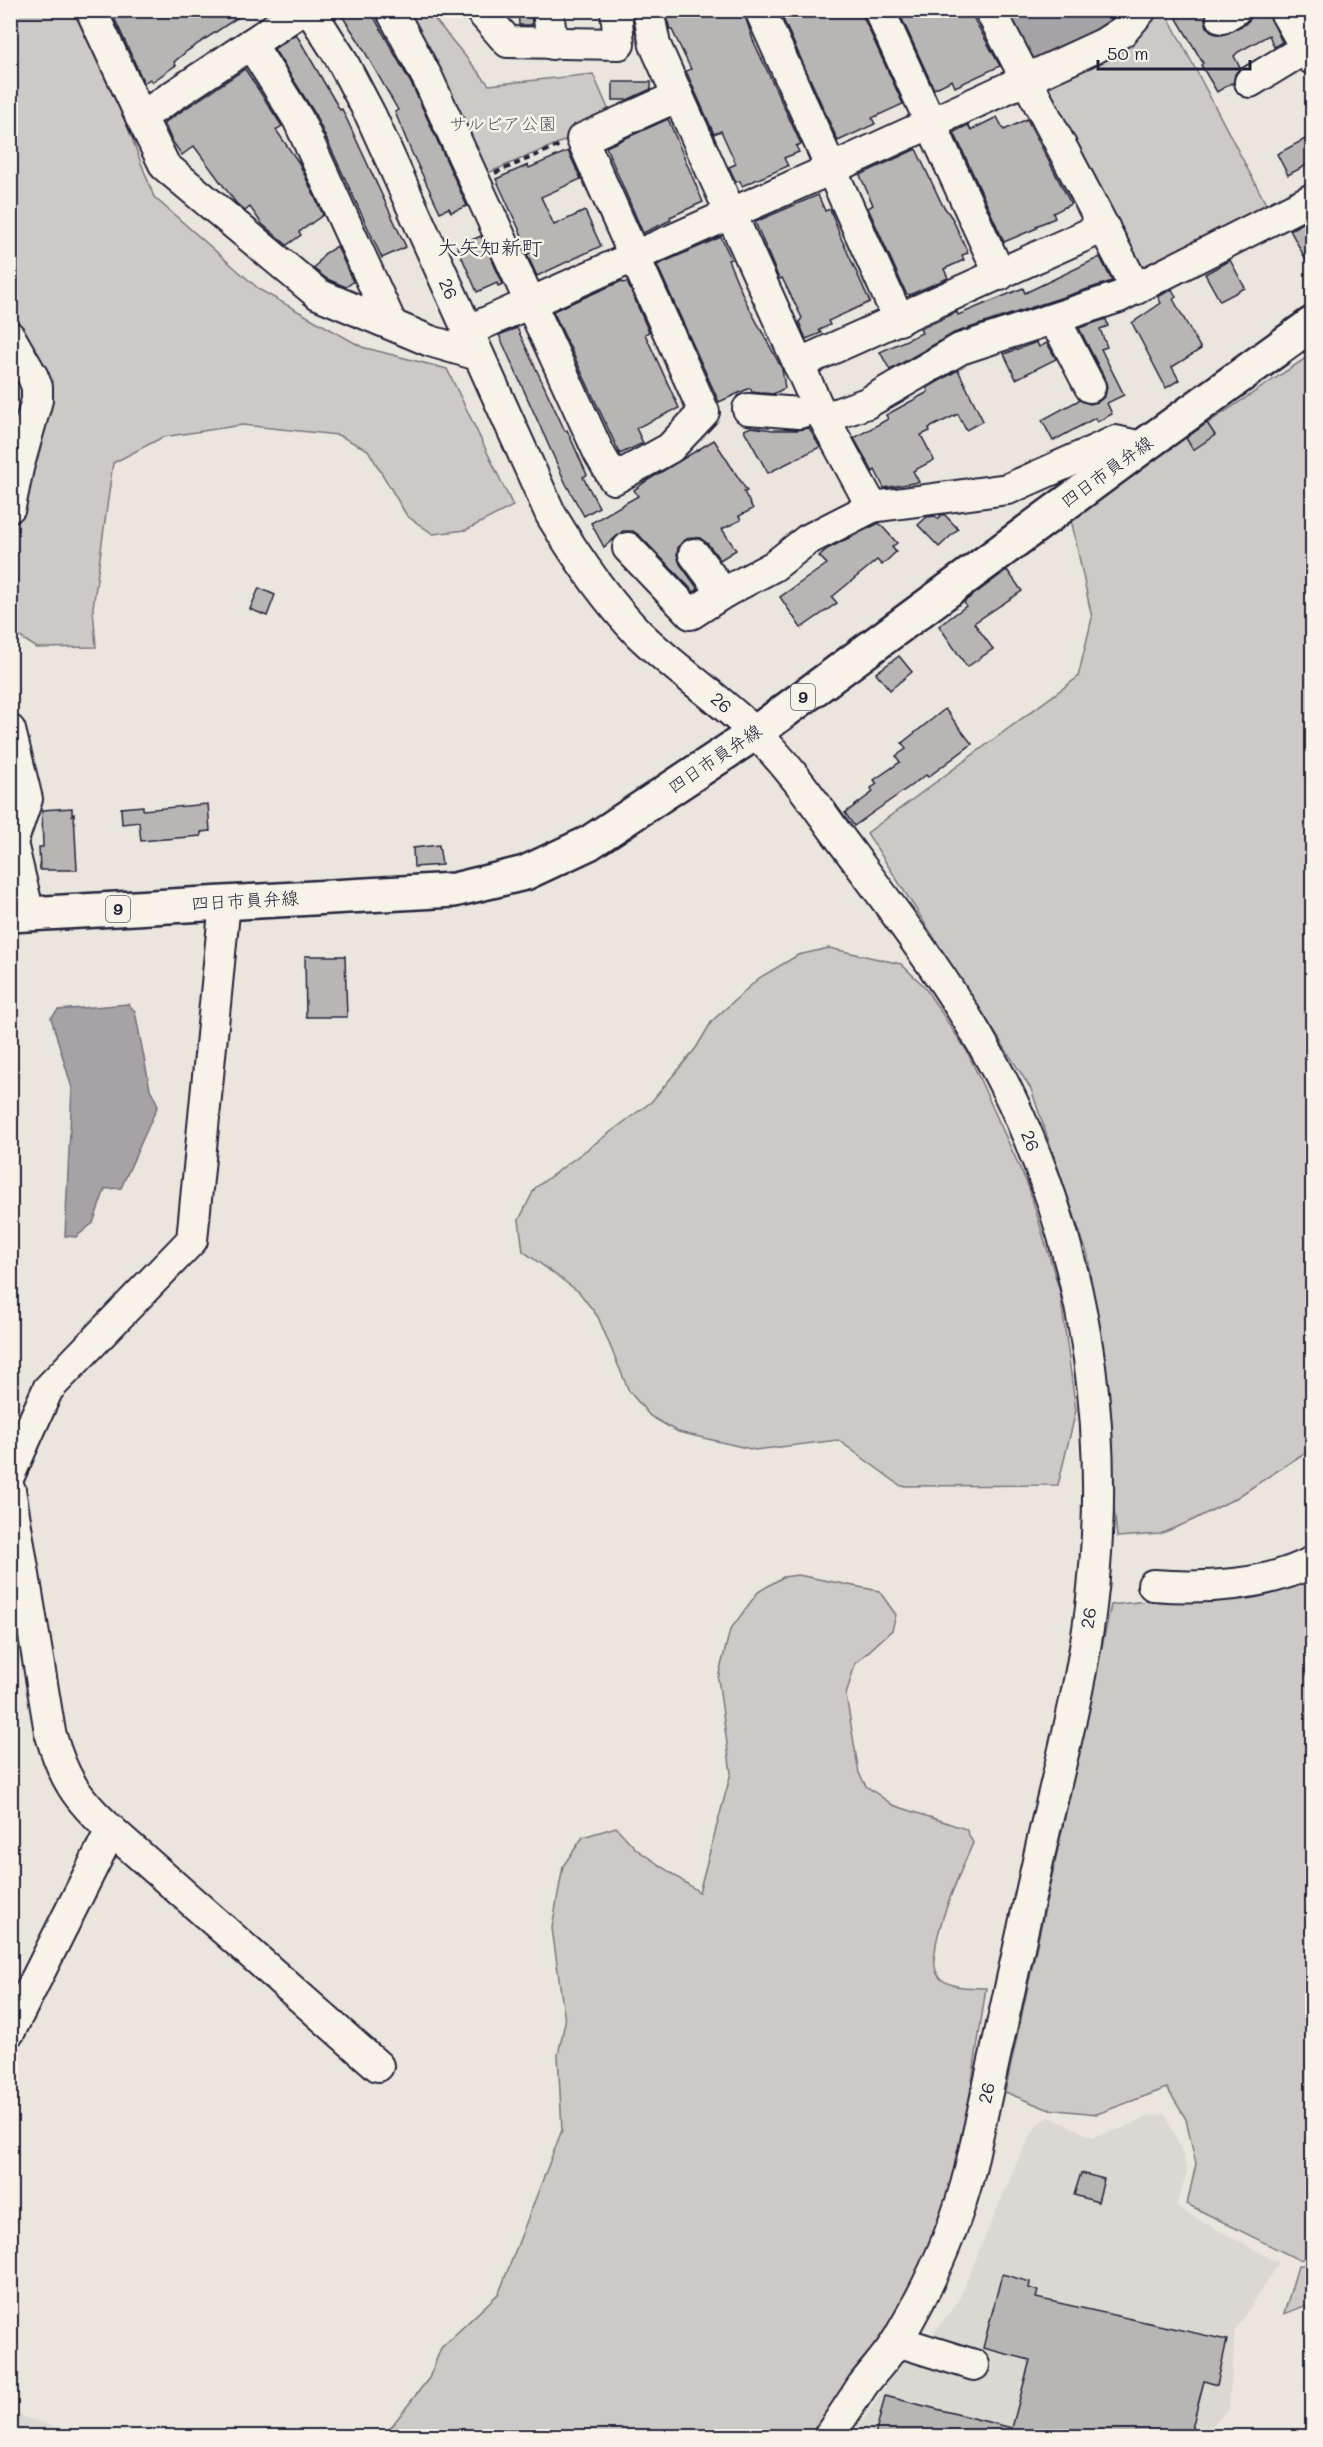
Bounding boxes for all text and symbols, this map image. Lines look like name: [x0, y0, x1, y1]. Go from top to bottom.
scale bar: [1098, 33, 1250, 71]
text: 50 m: [1107, 41, 1149, 65]
park label: サルビア公園: [449, 111, 557, 135]
district label: 大矢知新町: [438, 233, 543, 260]
street label: 26: [434, 274, 464, 303]
street label: 四日市員弁線: [1056, 430, 1157, 513]
road number: 9: [791, 684, 815, 710]
street label: 26: [706, 686, 737, 718]
street label: 四日市員弁線: [663, 718, 766, 798]
street label: 四日市員弁線: [190, 885, 300, 915]
road number: 9: [106, 896, 130, 922]
street label: 26: [1016, 1126, 1046, 1155]
street label: 26: [1075, 1606, 1101, 1630]
street label: 26: [972, 2080, 1000, 2106]

